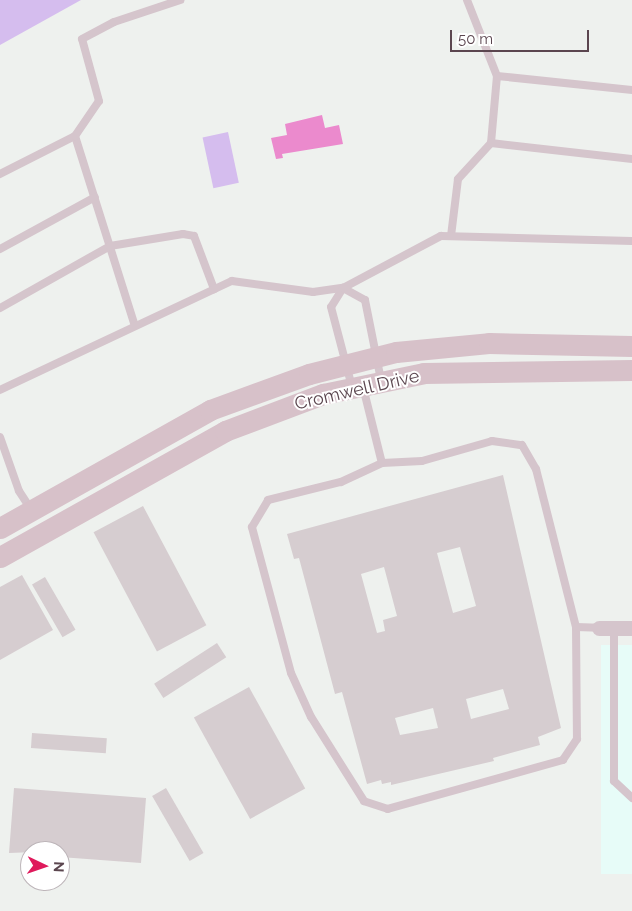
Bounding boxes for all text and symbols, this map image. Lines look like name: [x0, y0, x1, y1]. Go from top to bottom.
scale bar: [452, 20, 591, 52]
text: 50 m: [458, 30, 493, 48]
street label: Cromwell Drive: [292, 365, 422, 415]
north arrow: [20, 841, 70, 891]
text: N: [51, 861, 67, 872]

